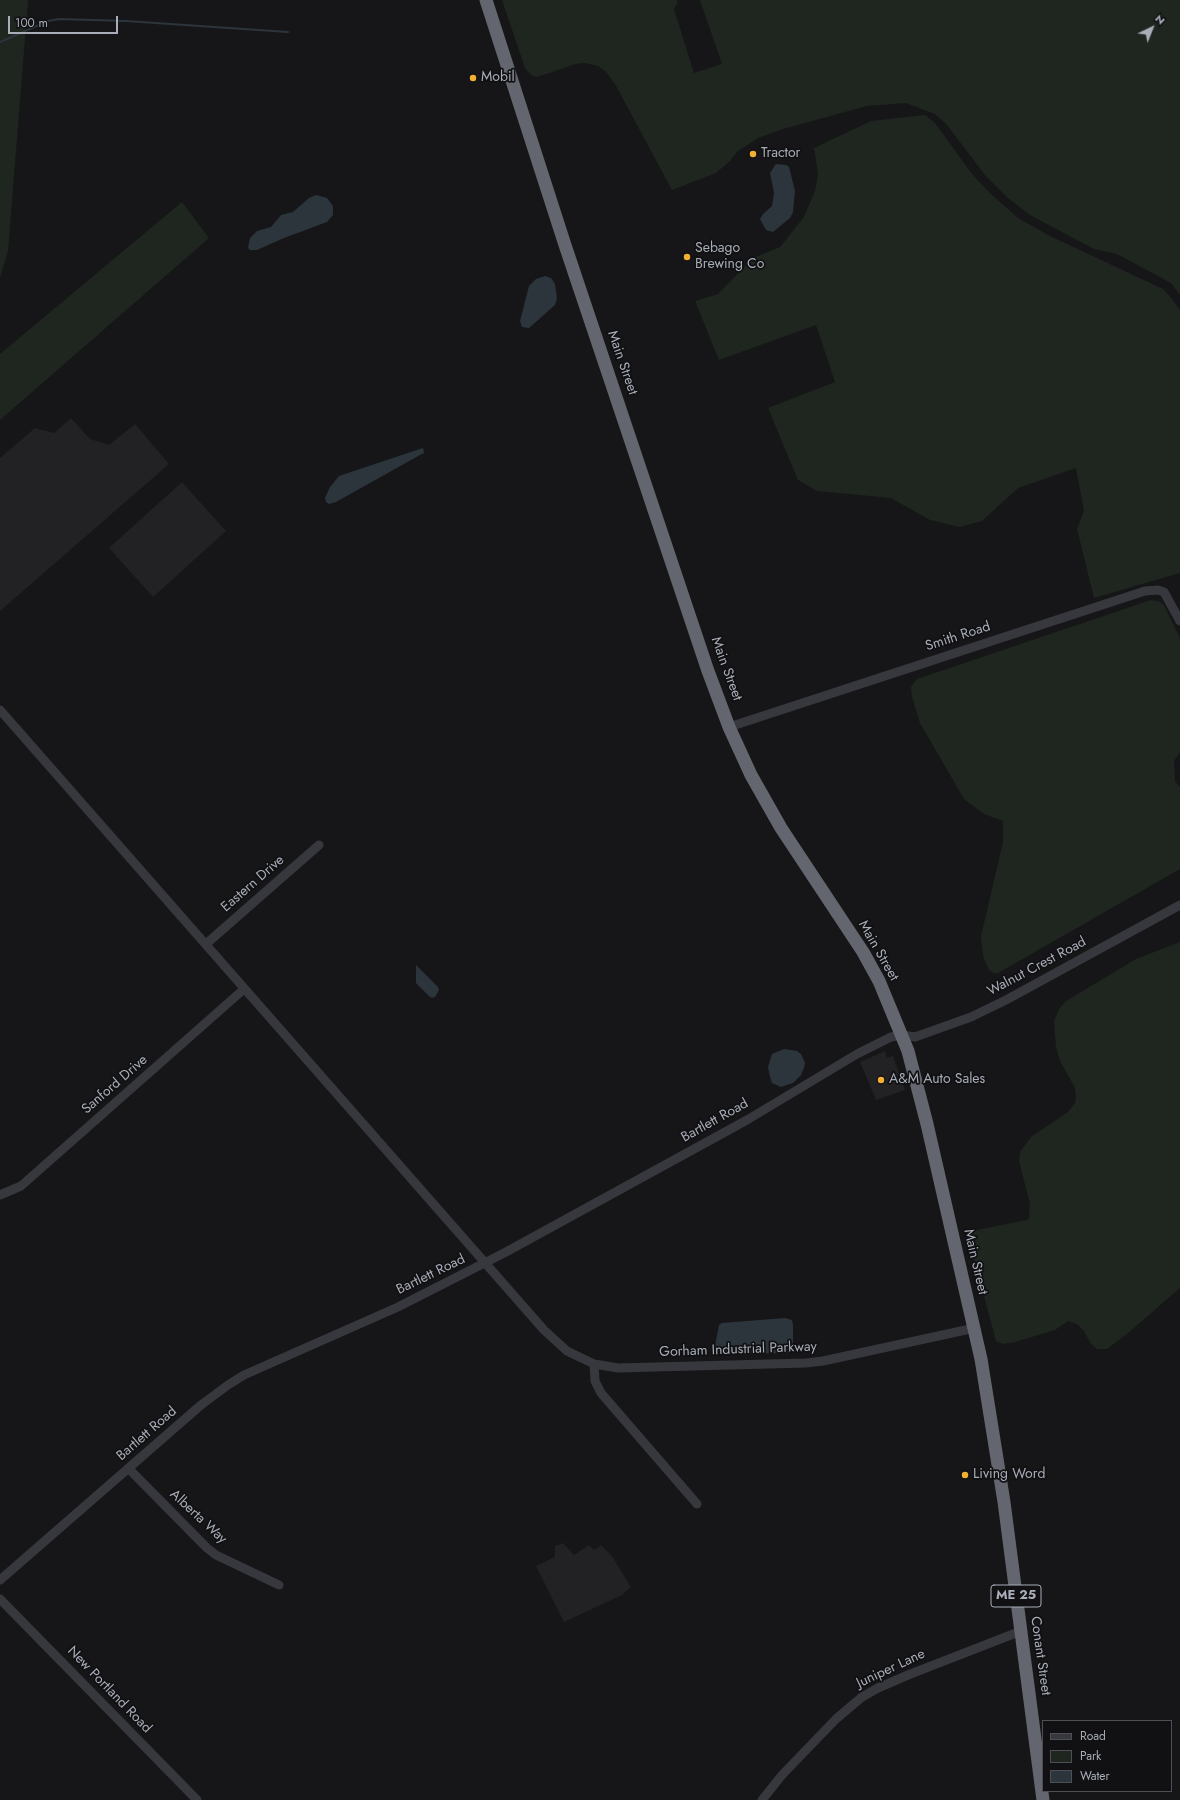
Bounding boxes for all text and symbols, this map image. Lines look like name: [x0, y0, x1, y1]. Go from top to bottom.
scale bar: [10, 8, 120, 34]
north arrow: [1132, 8, 1172, 48]
text: N: [1152, 10, 1169, 28]
text: 100 m: [15, 14, 48, 32]
place label: Mobil: [481, 70, 515, 86]
marker: Mobil: [468, 73, 478, 83]
place label: Tractor: [761, 146, 800, 162]
marker: Tractor: [748, 149, 758, 159]
place label: Sebago Brewing Co: [695, 241, 764, 274]
marker: Sebago Brewing Co: [682, 252, 692, 262]
street label: Main Street: [603, 329, 641, 397]
street label: Smith Road: [923, 619, 993, 655]
street label: Main Street: [707, 635, 745, 703]
street label: Eastern Drive: [218, 852, 288, 916]
street label: Main Street: [854, 918, 902, 984]
street label: Walnut Crest Road: [985, 934, 1089, 1000]
street label: Sanford Drive: [79, 1052, 151, 1118]
place label: A&M Auto Sales: [889, 1072, 985, 1088]
marker: A&M Auto Sales: [876, 1075, 886, 1085]
street label: Bartlett Road: [678, 1096, 752, 1146]
street label: Main Street: [959, 1228, 991, 1296]
street label: Bartlett Road: [394, 1251, 468, 1299]
street label: Gorham Industrial Parkway: [659, 1339, 817, 1361]
street label: Bartlett Road: [113, 1403, 181, 1465]
place label: Living Word: [973, 1467, 1045, 1483]
marker: Living Word: [960, 1470, 970, 1480]
street label: Alberta Way: [166, 1486, 230, 1548]
road number: ME 25: [991, 1585, 1041, 1607]
street label: Conant Street: [1026, 1615, 1054, 1697]
street label: New Portland Road: [63, 1643, 155, 1737]
street label: Juniper Lane: [854, 1646, 928, 1692]
legend: [1042, 1720, 1172, 1792]
text: Road: [1080, 1727, 1106, 1745]
text: Park: [1080, 1747, 1101, 1765]
text: Water: [1080, 1767, 1110, 1785]

